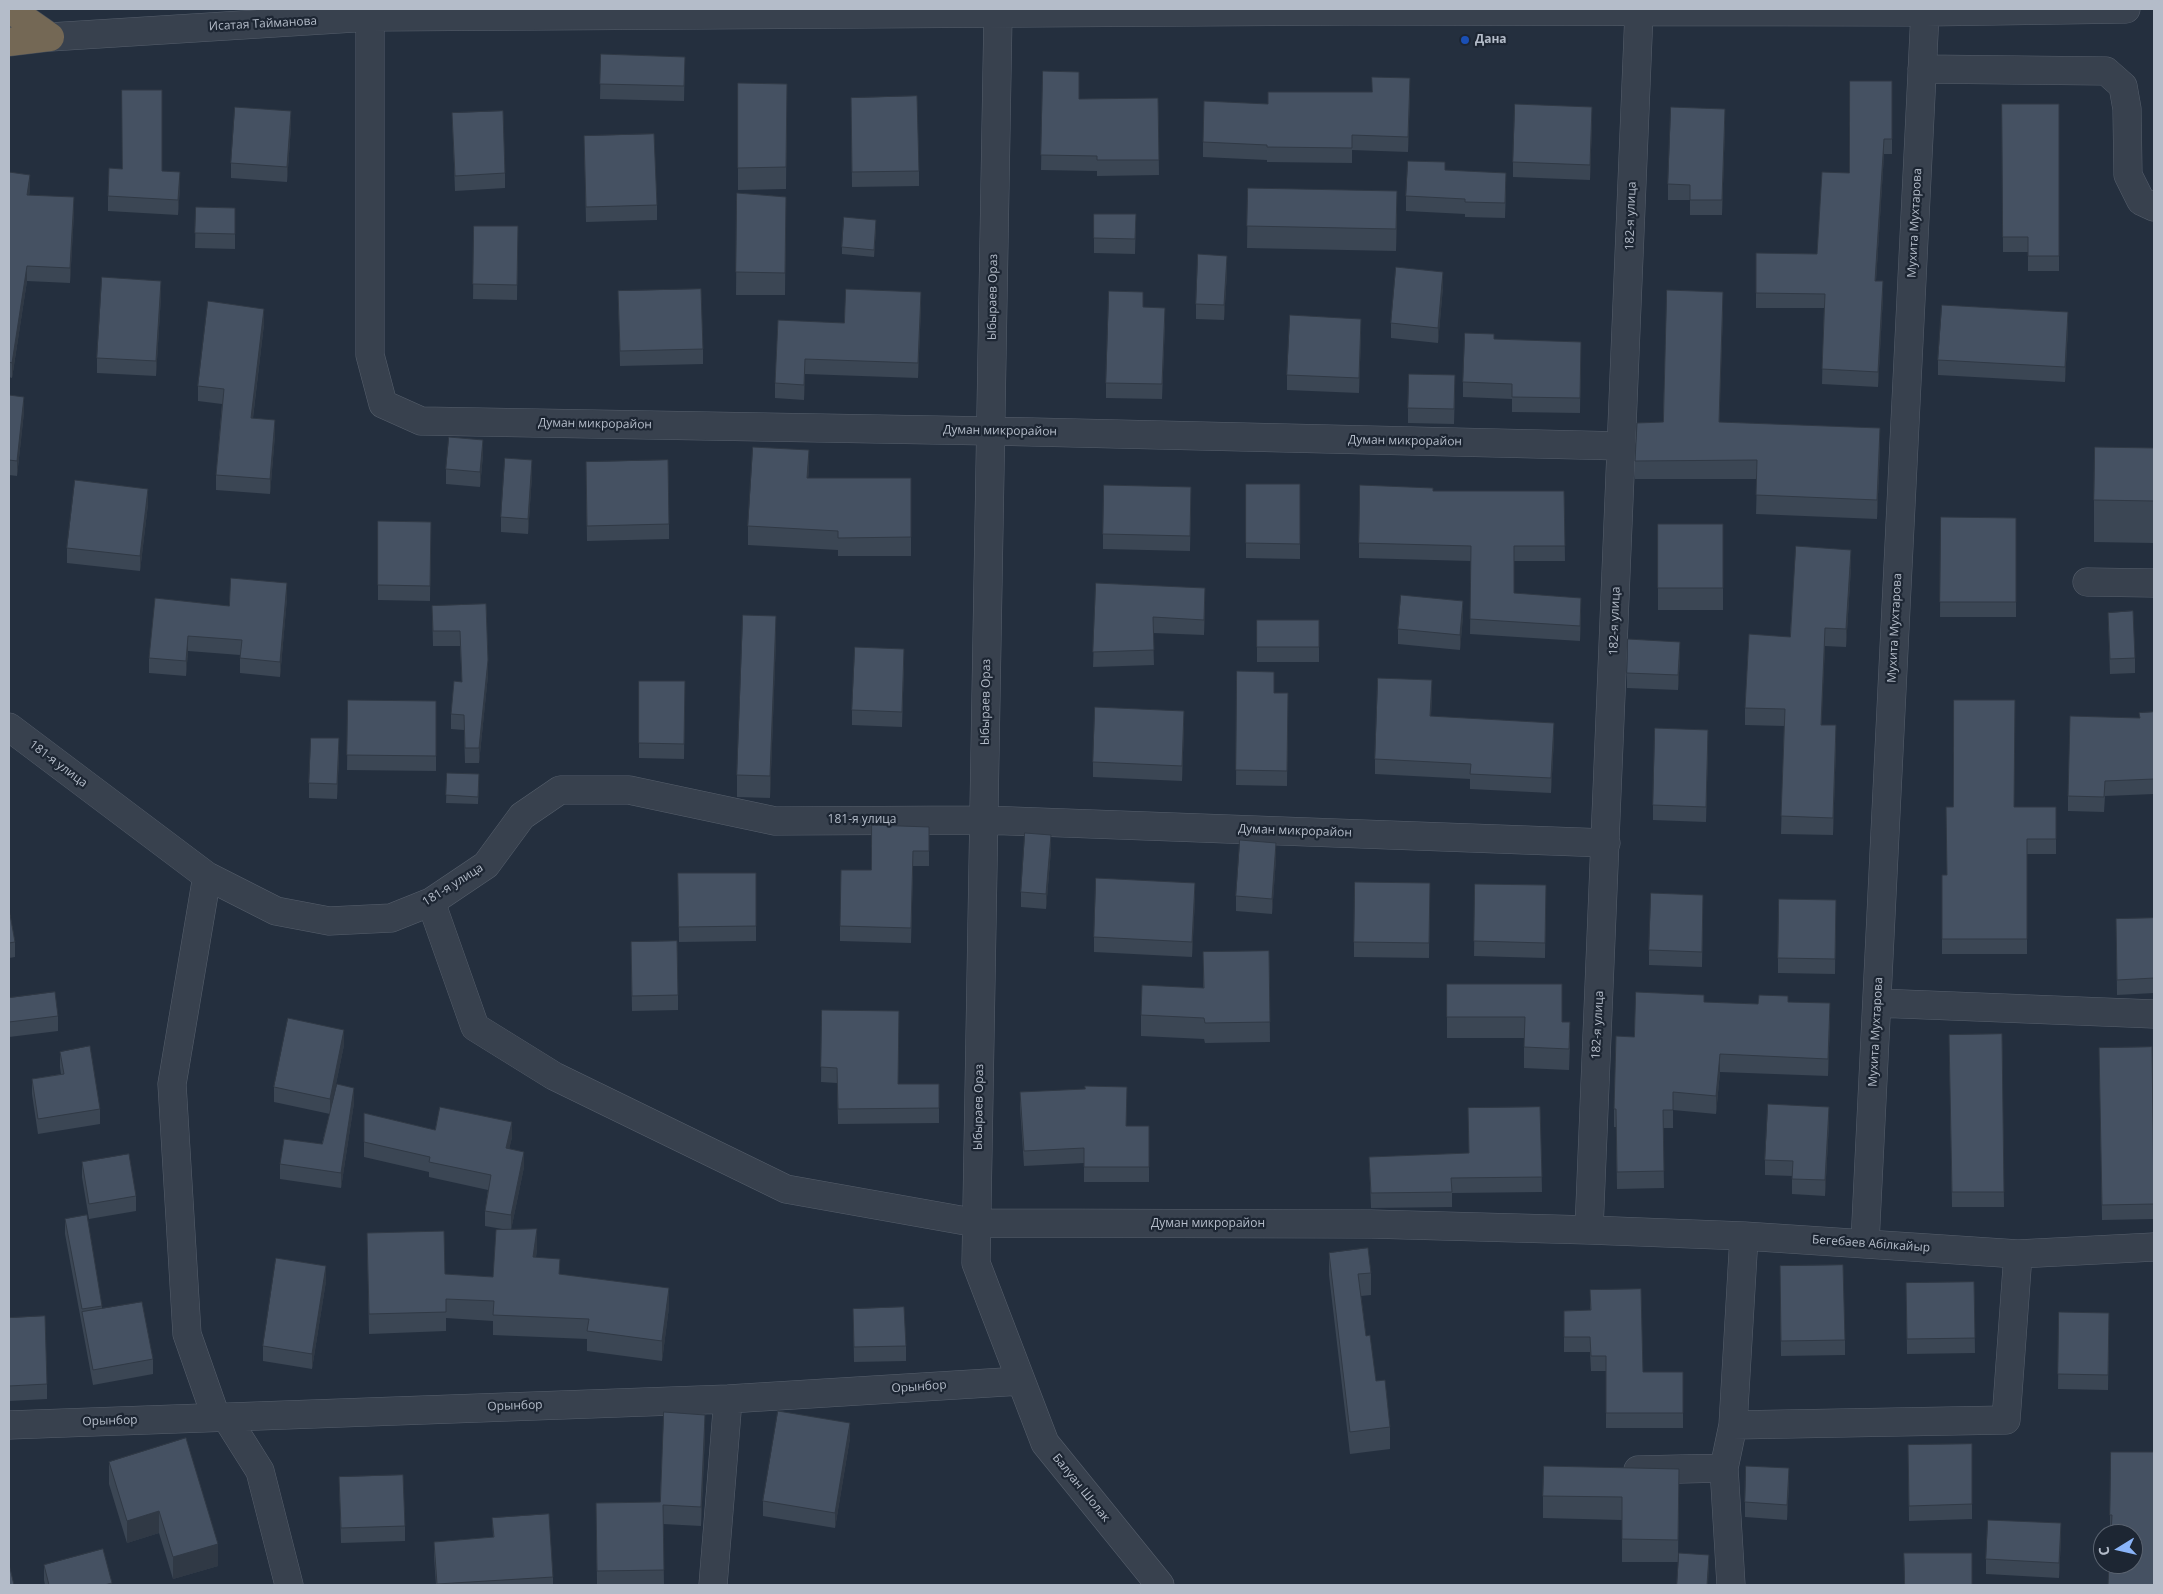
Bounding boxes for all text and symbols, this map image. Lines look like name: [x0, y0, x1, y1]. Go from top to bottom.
street label: Исатая Тайманова: [209, 14, 317, 34]
place label: Дана: [1475, 33, 1507, 47]
marker: Дана: [1459, 34, 1471, 46]
street label: Мухита Мухтарова: [1905, 168, 1925, 278]
street label: 182-я улица: [1623, 181, 1639, 251]
street label: Ыбыраев Ораз: [985, 254, 1001, 340]
street label: Думан микрорайон: [538, 416, 652, 432]
street label: Думан микрорайон: [943, 423, 1057, 439]
street label: Думан микрорайон: [1348, 433, 1462, 449]
street label: Мухита Мухтарова: [1885, 573, 1905, 683]
street label: 182-я улица: [1607, 586, 1623, 656]
street label: Ыбыраев Ораз: [978, 659, 994, 745]
street label: 181-я улица: [26, 738, 90, 790]
street label: 181-я улица: [828, 813, 896, 827]
street label: Думан микрорайон: [1238, 822, 1352, 840]
street label: 181-я улица: [420, 861, 486, 909]
street label: Мухита Мухтарова: [1866, 977, 1886, 1087]
street label: 182-я улица: [1589, 990, 1607, 1060]
street label: Ыбыраев Ораз: [971, 1064, 987, 1150]
street label: Думан микрорайон: [1151, 1217, 1265, 1231]
street label: Бегебаев Абілкайыр: [1812, 1233, 1930, 1255]
street label: Орынбор: [891, 1378, 947, 1396]
street label: Орынбор: [487, 1398, 543, 1414]
street label: Орынбор: [82, 1413, 138, 1429]
street label: Балуан Шолак: [1049, 1451, 1113, 1525]
north arrow: [2093, 1524, 2143, 1574]
text: С: [2094, 1545, 2114, 1557]

